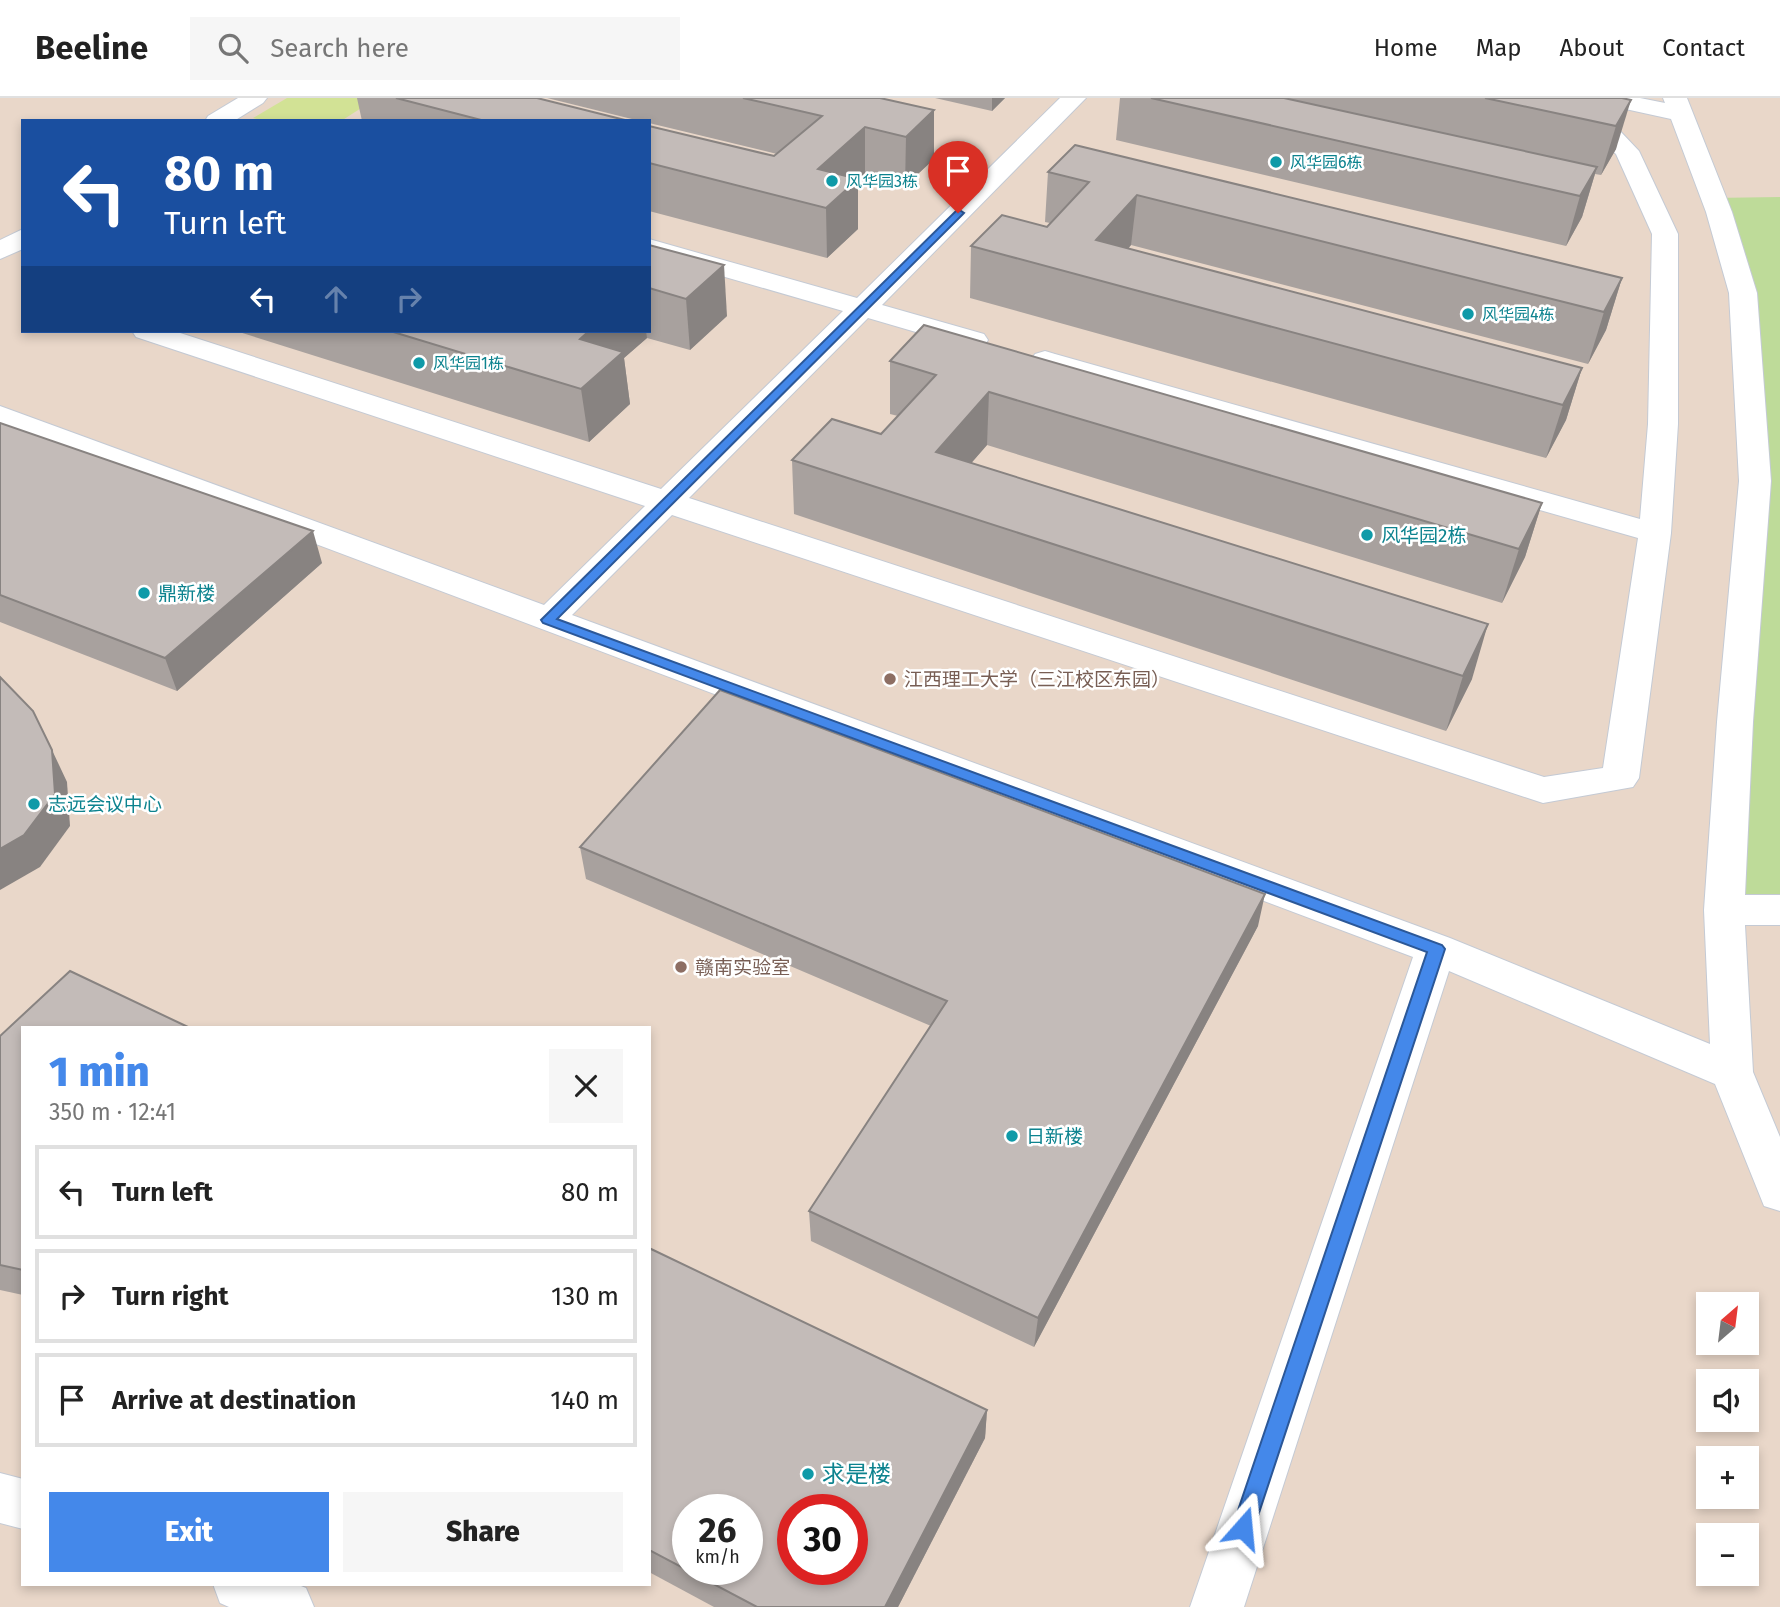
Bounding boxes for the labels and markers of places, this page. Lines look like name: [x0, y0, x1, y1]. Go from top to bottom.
pin: [928, 141, 988, 213]
place label: 风华园6栋: [1290, 153, 1363, 172]
marker: 风华园6栋: [1268, 154, 1284, 170]
place label: 风华园3栋: [846, 172, 918, 191]
marker: 风华园3栋: [824, 173, 840, 189]
place label: 风华园4栋: [1482, 305, 1555, 324]
marker: 风华园4栋: [1460, 306, 1476, 322]
place label: 风华园1栋: [433, 354, 504, 373]
marker: 风华园1栋: [411, 355, 427, 371]
place label: 风华园2栋: [1381, 524, 1466, 547]
marker: 风华园2栋: [1359, 527, 1375, 543]
place label: 鼎新楼: [158, 582, 215, 605]
marker: 鼎新楼: [136, 585, 152, 601]
place label: 江西理工大学（三江校区东园）: [904, 668, 1170, 691]
marker: 江西理工大学（三江校区东园）: [882, 671, 898, 687]
place label: 志远会议中心: [48, 793, 162, 816]
marker: 志远会议中心: [26, 796, 42, 812]
place label: 赣南实验室: [695, 956, 790, 979]
marker: 赣南实验室: [673, 959, 689, 975]
place label: 日新楼: [1026, 1125, 1083, 1148]
marker: 日新楼: [1004, 1128, 1020, 1144]
place label: 求是楼: [822, 1460, 891, 1488]
marker: 求是楼: [800, 1466, 816, 1482]

